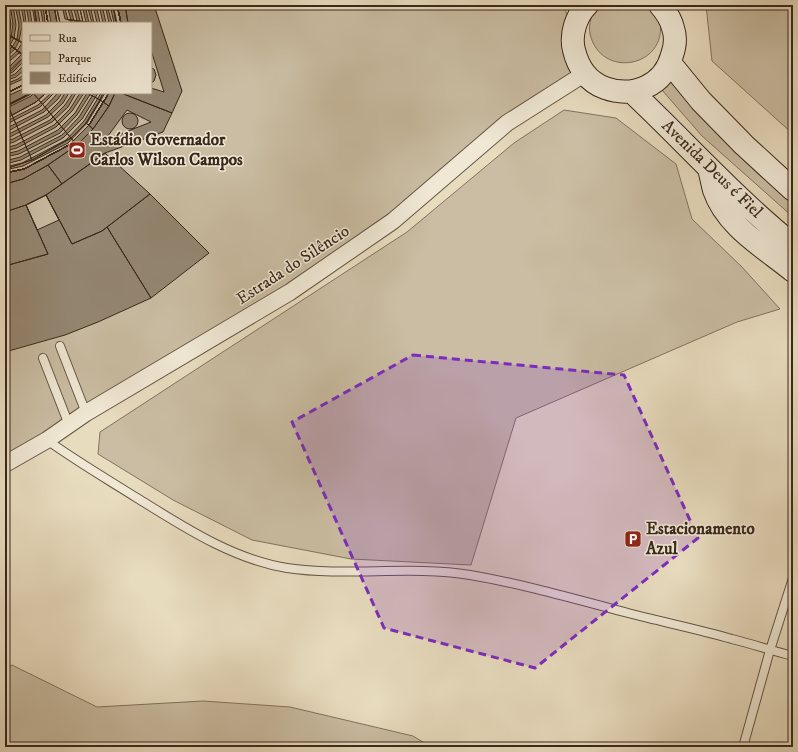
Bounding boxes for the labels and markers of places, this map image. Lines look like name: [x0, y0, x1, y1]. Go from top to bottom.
place label: Estádio Governador Carlos Wilson Campos: [90, 129, 243, 171]
sports icon: Estádio Governador Carlos Wilson Campos: [67, 140, 87, 160]
place label: Estacionamento Azul: [645, 518, 755, 560]
parking icon: Estacionamento Azul: [623, 529, 643, 549]

